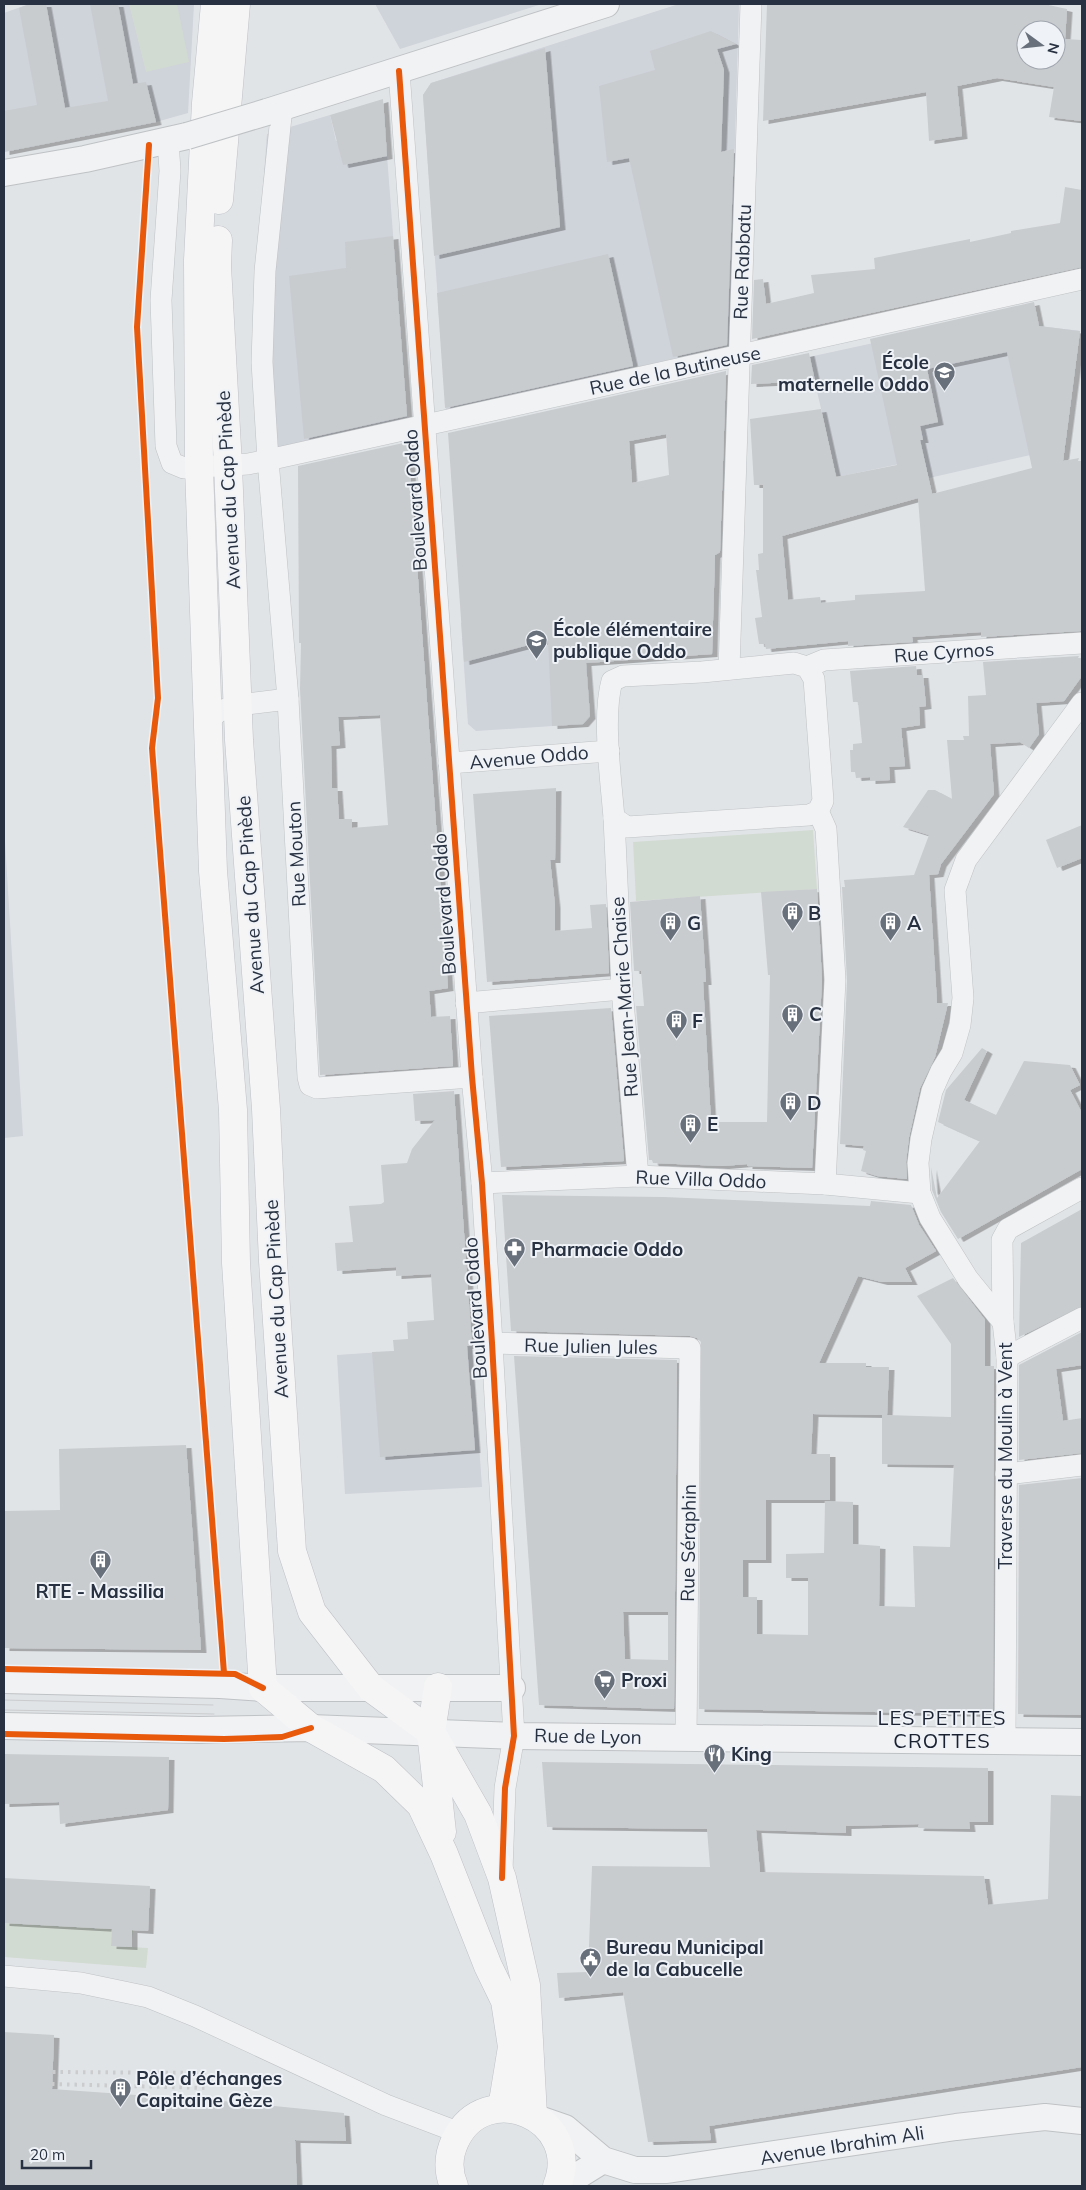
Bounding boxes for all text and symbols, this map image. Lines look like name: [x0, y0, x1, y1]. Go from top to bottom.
north arrow: [1016, 20, 1066, 70]
text: N: [1043, 41, 1064, 56]
street label: Rue Rabbatu: [728, 204, 756, 320]
street label: Rue de la Butineuse: [587, 340, 763, 400]
place label: École maternelle Oddo: [778, 350, 929, 396]
school or university icon: École maternelle Oddo: [933, 361, 957, 392]
street label: Avenue du Cap Pinède: [211, 390, 245, 590]
street label: Boulevard Oddo: [398, 428, 432, 572]
place label: École élémentaire publique Oddo: [553, 617, 712, 663]
school or university icon: École élémentaire publique Oddo: [525, 628, 549, 659]
street label: Rue Cyrnos: [893, 637, 995, 667]
street label: Avenue Oddo: [468, 740, 590, 774]
street label: Avenue du Cap Pinède: [231, 795, 269, 995]
street label: Rue Mouton: [281, 800, 311, 908]
street label: Boulevard Oddo: [427, 832, 461, 976]
street label: Rue Jean-Marie Chaise: [605, 896, 643, 1098]
building icon: B: [780, 901, 804, 932]
place label: B: [808, 901, 821, 925]
building icon: G: [659, 911, 683, 942]
place label: G: [687, 911, 701, 935]
building icon: A: [879, 911, 903, 942]
place label: A: [907, 911, 922, 935]
building icon: C: [781, 1002, 805, 1033]
place label: C: [809, 1002, 822, 1026]
building icon: F: [664, 1009, 688, 1040]
place label: F: [692, 1009, 703, 1033]
building icon: D: [779, 1091, 803, 1122]
place label: D: [807, 1091, 821, 1115]
building icon: E: [679, 1112, 703, 1143]
place label: E: [707, 1112, 718, 1136]
street label: Rue Villa Oddo: [635, 1165, 767, 1193]
street label: Avenue du Cap Pinède: [259, 1199, 293, 1399]
street label: Boulevard Oddo: [458, 1236, 492, 1380]
pharmacy icon: Pharmacie Oddo: [503, 1237, 527, 1268]
place label: Pharmacie Oddo: [531, 1237, 683, 1261]
street label: Rue Julien Jules: [524, 1333, 658, 1359]
street label: Traverse du Moulin à Vent: [993, 1342, 1017, 1570]
street label: Rue Séraphin: [675, 1484, 701, 1602]
building icon: RTE - Massilia: [88, 1548, 112, 1579]
place label: RTE - Massilia: [36, 1579, 164, 1603]
supermarket icon: Proxi: [593, 1668, 617, 1699]
place label: Proxi: [621, 1668, 667, 1692]
district label: LES PETITES CROTTES: [877, 1705, 1007, 1753]
street label: Rue de Lyon: [534, 1723, 642, 1749]
restaurant icon: King: [703, 1742, 727, 1773]
place label: King: [731, 1742, 772, 1766]
place label: Bureau Municipal de la Cabucelle: [606, 1935, 764, 1981]
public building icon: Bureau Municipal de la Cabucelle: [578, 1946, 602, 1977]
place label: Pôle d’échanges Capitaine Gèze: [136, 2066, 282, 2112]
building icon: Pôle d’échanges Capitaine Gèze: [108, 2077, 132, 2108]
street label: Avenue Ibrahim Ali: [758, 2120, 926, 2170]
scale bar: [22, 2138, 91, 2170]
text: 20 m: [30, 2145, 65, 2164]

